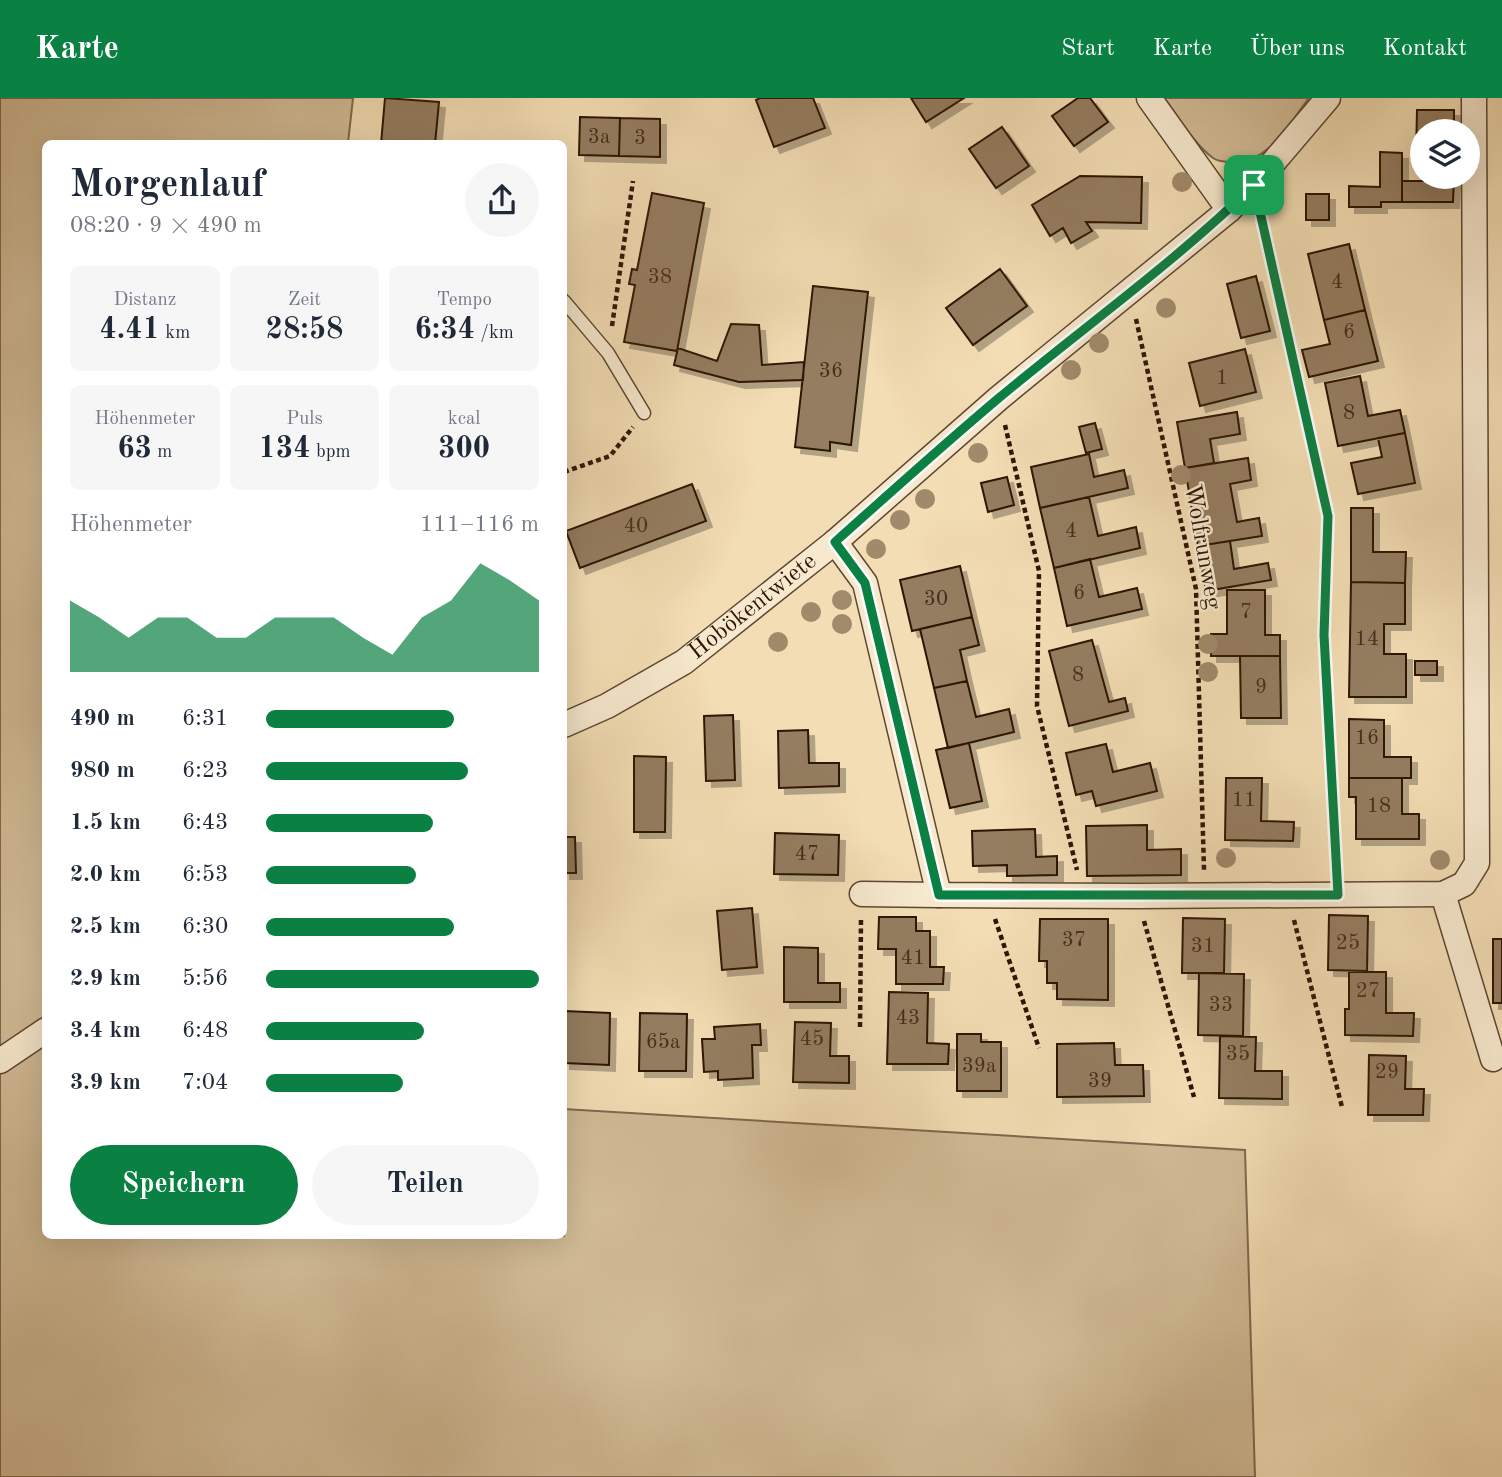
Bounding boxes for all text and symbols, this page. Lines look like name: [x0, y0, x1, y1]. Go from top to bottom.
text: Karte: [35, 33, 119, 66]
text: Start: [1061, 37, 1115, 61]
text: Karte: [1153, 37, 1212, 61]
text: Über uns: [1250, 37, 1345, 61]
text: Kontakt: [1383, 37, 1467, 61]
map controls: [1410, 119, 1480, 189]
button: layers: [1410, 119, 1480, 189]
house number: 3a: [588, 127, 610, 148]
house number: 3: [634, 128, 646, 149]
pin: [1224, 155, 1284, 215]
button: share: [465, 163, 539, 237]
icon: arrive: [1235, 166, 1273, 204]
text: Morgenlauf: [70, 167, 265, 205]
text: 08:20 · 9 × 490 m: [70, 214, 262, 237]
house number: 38: [648, 267, 672, 288]
house number: 4: [1331, 272, 1343, 293]
text: Distanz: [113, 291, 176, 310]
text: Zeit: [288, 291, 321, 310]
text: Tempo: [436, 291, 492, 310]
text: 4.41: [99, 315, 160, 345]
text: 28:58: [265, 315, 343, 345]
text: 6:34: [414, 315, 475, 345]
house number: 6: [1343, 322, 1355, 343]
text: km: [160, 324, 190, 343]
text: /km: [475, 324, 514, 343]
house number: 36: [819, 361, 843, 382]
house number: 1: [1216, 368, 1228, 389]
house number: 8: [1343, 403, 1355, 424]
text: Höhenmeter: [94, 410, 195, 429]
text: Puls: [286, 410, 323, 429]
text: kcal: [448, 410, 481, 429]
text: 63: [117, 434, 152, 464]
text: 134: [258, 434, 311, 464]
text: 300: [438, 434, 490, 464]
text: m: [152, 443, 172, 462]
text: bpm: [311, 443, 351, 462]
street label: Wolfrunweg: [1179, 483, 1225, 612]
text: Höhenmeter: [70, 513, 192, 536]
text: 111–116 m: [420, 513, 539, 536]
house number: 40: [624, 516, 648, 537]
house number: 4: [1065, 521, 1077, 542]
street label: Hobökentwiete: [685, 549, 821, 665]
house number: 6: [1073, 583, 1085, 604]
house number: 30: [924, 589, 948, 610]
house number: 7: [1240, 602, 1252, 623]
house number: 14: [1355, 629, 1379, 650]
house number: 8: [1072, 665, 1084, 686]
house number: 9: [1255, 677, 1267, 698]
text: 490 m: [70, 707, 135, 730]
text: 6:31: [182, 707, 228, 730]
house number: 16: [1355, 728, 1379, 749]
text: 980 m: [70, 759, 135, 782]
text: 6:23: [182, 759, 228, 782]
house number: 11: [1232, 790, 1256, 811]
house number: 18: [1367, 796, 1391, 817]
text: 1.5 km: [70, 811, 141, 834]
text: 6:43: [182, 811, 228, 834]
house number: 47: [795, 844, 819, 865]
text: 2.0 km: [70, 863, 141, 886]
text: 6:53: [182, 863, 228, 886]
text: 2.5 km: [70, 915, 141, 938]
text: 6:30: [182, 915, 228, 938]
house number: 37: [1062, 930, 1086, 951]
house number: 25: [1336, 933, 1360, 954]
house number: 31: [1191, 936, 1215, 957]
house number: 41: [901, 948, 925, 969]
text: 2.9 km: [70, 967, 141, 990]
text: 5:56: [182, 967, 228, 990]
house number: 27: [1356, 981, 1380, 1002]
house number: 33: [1209, 995, 1233, 1016]
house number: 43: [896, 1008, 920, 1029]
text: 3.4 km: [70, 1019, 141, 1042]
text: 6:48: [182, 1019, 228, 1042]
house number: 45: [800, 1029, 824, 1050]
house number: 65a: [646, 1032, 680, 1053]
house number: 35: [1226, 1044, 1250, 1065]
house number: 39a: [962, 1056, 996, 1077]
house number: 29: [1375, 1062, 1399, 1083]
text: 3.9 km: [70, 1071, 141, 1094]
text: 7:04: [182, 1071, 228, 1094]
house number: 39: [1088, 1071, 1112, 1092]
button: Speichern: [70, 1145, 298, 1225]
button: Teilen: [312, 1145, 539, 1225]

